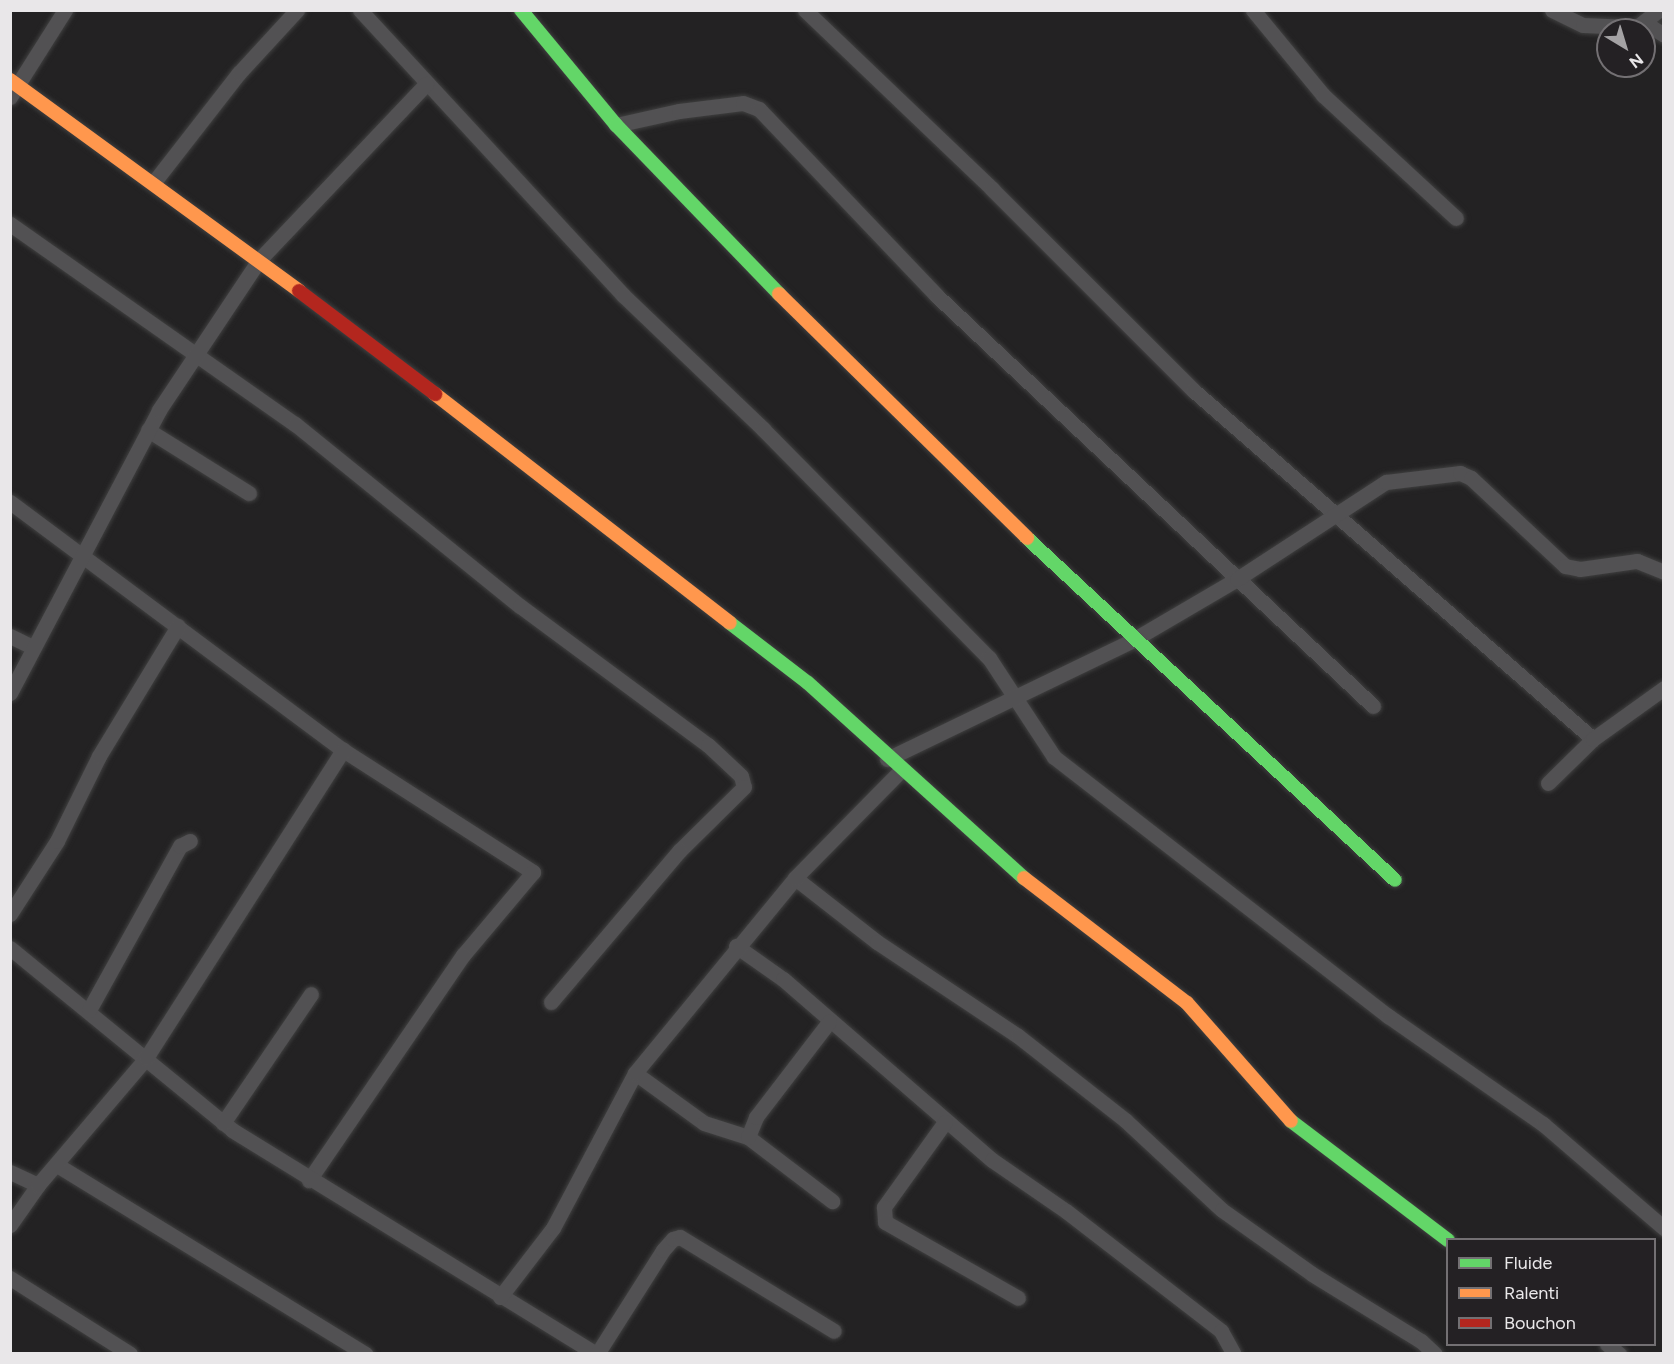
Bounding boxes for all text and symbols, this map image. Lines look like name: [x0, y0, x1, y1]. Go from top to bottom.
north arrow: [1596, 18, 1656, 78]
text: N: [1625, 50, 1647, 72]
legend: [1446, 1238, 1656, 1346]
text: Fluide: [1504, 1252, 1552, 1274]
text: Ralenti: [1504, 1282, 1559, 1304]
text: Bouchon: [1504, 1312, 1576, 1334]

